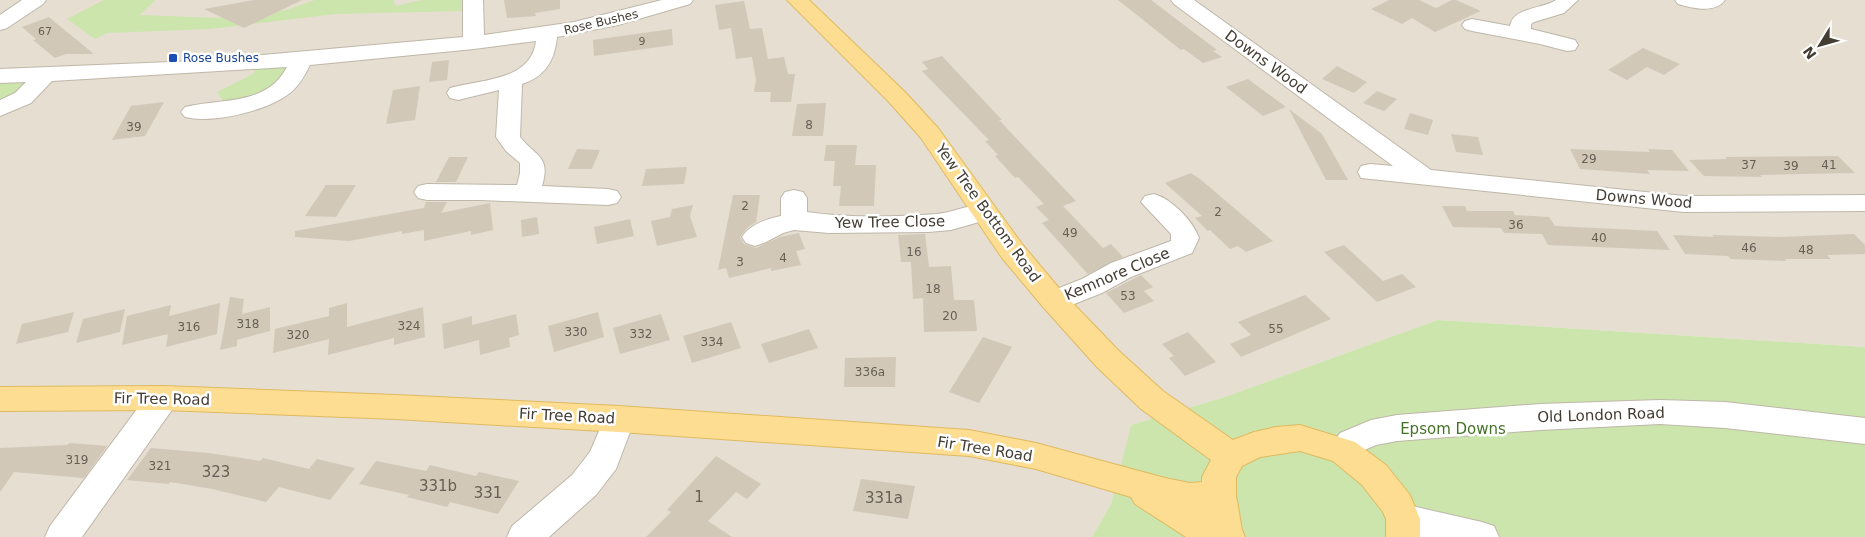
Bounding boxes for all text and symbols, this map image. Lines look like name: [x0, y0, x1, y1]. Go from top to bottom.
street label: Rose Bushes: [562, 7, 640, 37]
north arrow: [1795, 20, 1845, 70]
house number: 67: [38, 25, 52, 38]
street label: Downs Wood: [1222, 26, 1310, 98]
house number: 9: [639, 35, 646, 48]
text: N: [1800, 43, 1820, 62]
place label: Rose Bushes: [183, 51, 259, 65]
marker: Rose Bushes: [167, 52, 179, 64]
house number: 8: [805, 118, 813, 132]
house number: 39: [126, 120, 142, 134]
street label: Yew Tree Bottom Road: [931, 139, 1044, 286]
house number: 29: [1581, 152, 1597, 166]
house number: 37: [1741, 158, 1757, 172]
house number: 41: [1821, 158, 1837, 172]
house number: 39: [1783, 159, 1799, 173]
street label: Downs Wood: [1595, 186, 1693, 212]
house number: 2: [741, 199, 749, 213]
house number: 2: [1214, 205, 1222, 219]
street label: Yew Tree Close: [834, 212, 945, 232]
house number: 36: [1508, 218, 1524, 232]
house number: 49: [1062, 226, 1078, 240]
house number: 40: [1591, 231, 1607, 245]
house number: 46: [1741, 241, 1757, 255]
house number: 48: [1798, 243, 1814, 257]
street label: Kemnore Close: [1062, 244, 1172, 304]
house number: 16: [906, 245, 922, 259]
house number: 4: [779, 251, 787, 265]
house number: 3: [736, 255, 744, 269]
house number: 18: [925, 282, 941, 296]
house number: 53: [1120, 289, 1136, 303]
house number: 20: [942, 309, 958, 323]
house number: 318: [237, 317, 259, 331]
house number: 324: [398, 319, 420, 333]
house number: 316: [178, 320, 200, 334]
house number: 55: [1268, 322, 1284, 336]
house number: 330: [565, 325, 587, 339]
house number: 332: [630, 327, 652, 341]
house number: 320: [287, 328, 309, 342]
house number: 334: [701, 335, 723, 349]
house number: 336a: [855, 365, 885, 379]
street label: Fir Tree Road: [114, 389, 210, 409]
street label: Fir Tree Road: [518, 404, 616, 428]
street label: Old London Road: [1537, 404, 1665, 426]
park label: Epsom Downs: [1400, 420, 1506, 438]
street label: Fir Tree Road: [936, 433, 1034, 465]
house number: 319: [66, 453, 88, 467]
house number: 321: [149, 459, 171, 473]
house number: 323: [202, 463, 230, 481]
house number: 331b: [419, 477, 457, 495]
house number: 331: [474, 484, 502, 502]
house number: 1: [694, 488, 704, 506]
house number: 331a: [865, 489, 903, 507]

